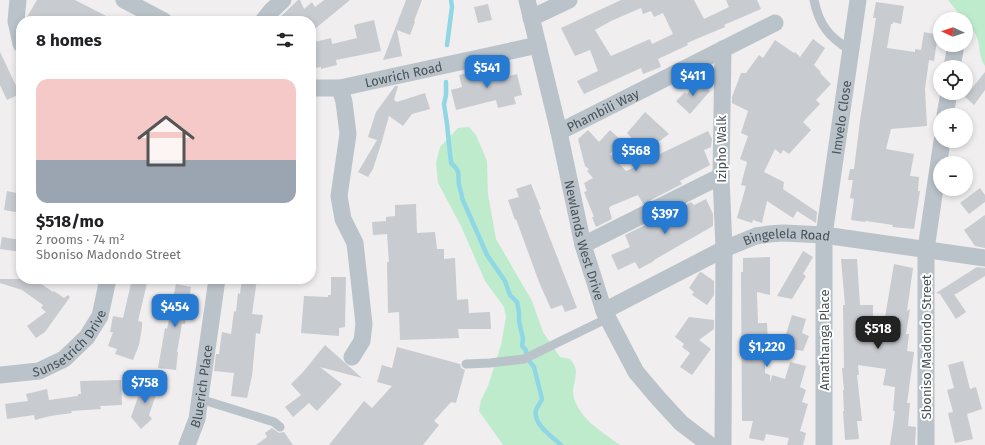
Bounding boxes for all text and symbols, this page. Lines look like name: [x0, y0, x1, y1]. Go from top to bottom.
north arrow: [933, 12, 973, 52]
map controls: [933, 12, 973, 196]
icon: filters: [274, 29, 296, 51]
text: 8 homes: [36, 30, 102, 51]
pin: $541: [463, 55, 511, 89]
street label: Lowrich Road: [363, 59, 444, 90]
text: $541: [474, 60, 500, 75]
button: locate: [933, 60, 973, 100]
pin: $411: [669, 63, 717, 97]
text: $411: [680, 68, 706, 83]
street label: Imvelo Close: [829, 79, 854, 155]
street label: Phambili Way: [564, 86, 642, 135]
icon: home: [130, 105, 202, 177]
button: +: [933, 108, 973, 148]
street label: Izipho Walk: [714, 115, 729, 183]
pin: $568: [612, 138, 660, 172]
text: $568: [622, 143, 651, 158]
button: −: [933, 156, 973, 196]
street label: Newlands West Drive: [561, 179, 607, 302]
pin: $397: [641, 201, 689, 235]
text: $397: [652, 206, 678, 221]
text: $518/mo: [36, 211, 104, 232]
street label: Bingelela Road: [741, 226, 831, 249]
text: 2 rooms · 74 m²: [36, 232, 125, 247]
text: Sboniso Madondo Street: [36, 247, 181, 262]
street label: Sboniso Madondo Street: [919, 274, 934, 420]
street label: Amathanga Place: [817, 290, 832, 390]
pin: $454: [151, 294, 199, 328]
text: $454: [161, 299, 189, 314]
street label: Sunsetrich Drive: [32, 309, 109, 380]
pin: $518: [854, 316, 902, 350]
text: $518: [865, 321, 891, 336]
pin: $1,220: [734, 334, 800, 368]
text: $1,220: [749, 339, 785, 354]
street label: Bluerich Place: [187, 344, 216, 430]
pin: $758: [121, 370, 169, 404]
text: $758: [131, 375, 159, 390]

